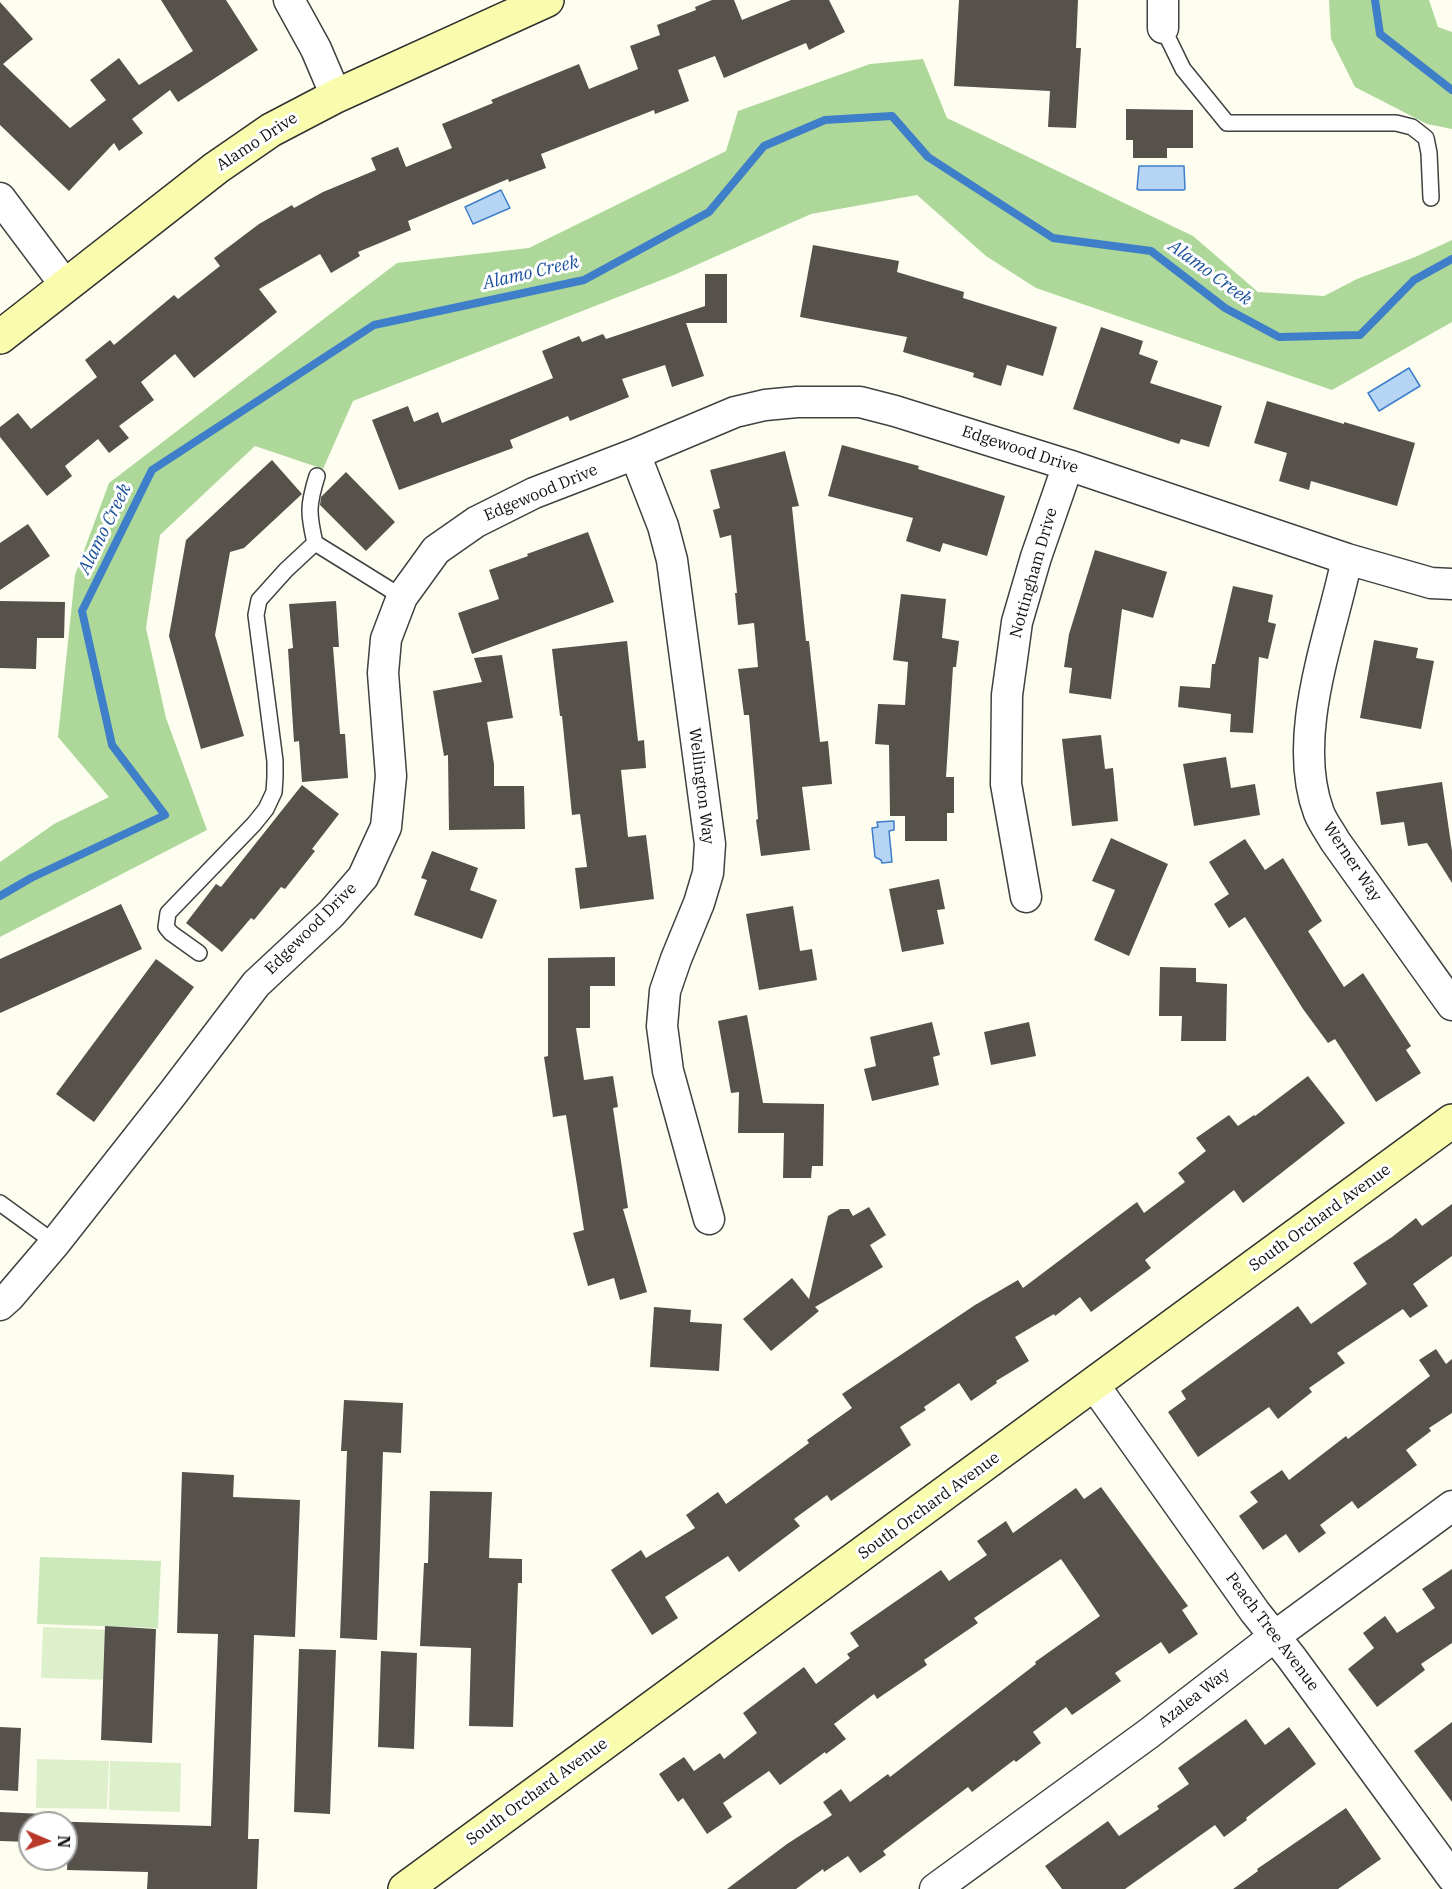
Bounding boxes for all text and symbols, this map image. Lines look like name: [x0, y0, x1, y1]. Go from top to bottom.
street label: Alamo Drive: [213, 109, 301, 175]
water label: Alamo Creek: [1164, 236, 1256, 310]
water label: Alamo Creek: [481, 251, 581, 295]
street label: Edgewood Drive: [959, 422, 1081, 478]
street label: Edgewood Drive: [481, 460, 601, 526]
water label: Alamo Creek: [74, 480, 136, 578]
street label: Nottingham Drive: [1006, 506, 1062, 640]
street label: Wellington Way: [684, 727, 718, 845]
street label: Werner Way: [1318, 819, 1386, 905]
street label: Edgewood Drive: [261, 879, 361, 979]
street label: South Orchard Avenue: [1246, 1160, 1394, 1276]
street label: South Orchard Avenue: [855, 1448, 1003, 1564]
street label: Peach Tree Avenue: [1221, 1569, 1323, 1695]
street label: Azalea Way: [1154, 1664, 1234, 1732]
street label: South Orchard Avenue: [463, 1734, 611, 1850]
north arrow: [18, 1811, 78, 1871]
text: N: [54, 1835, 74, 1848]

